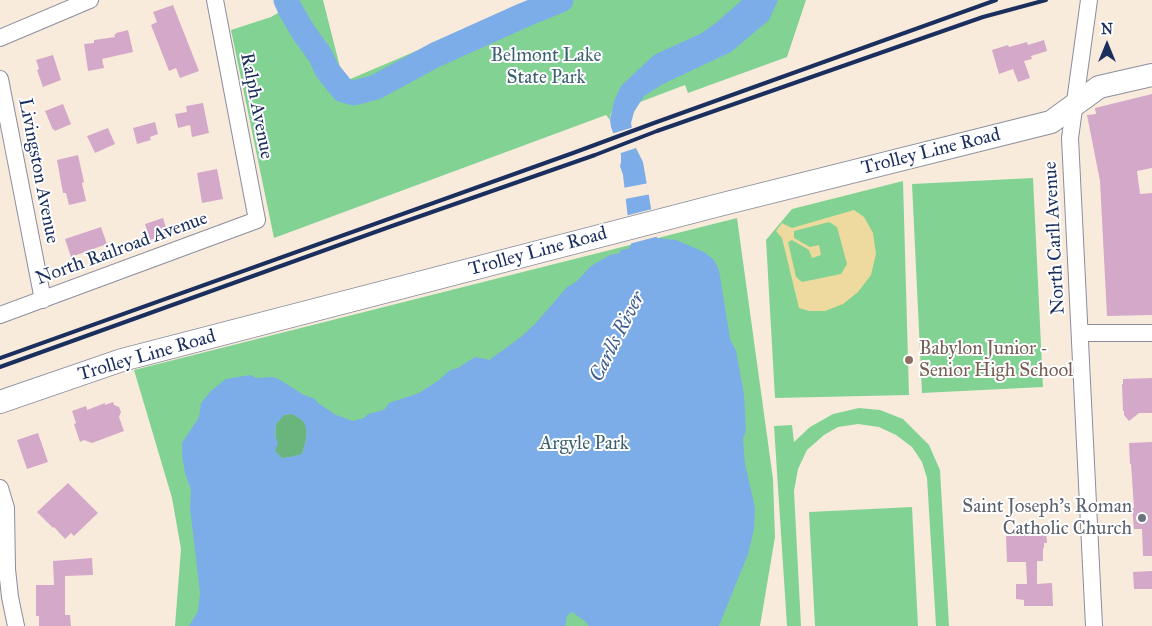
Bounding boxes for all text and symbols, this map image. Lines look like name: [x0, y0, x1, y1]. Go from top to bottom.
north arrow: [1082, 20, 1132, 70]
text: N: [1101, 21, 1113, 38]
park label: Belmont Lake State Park: [491, 45, 601, 89]
street label: Ralph Avenue: [235, 51, 277, 161]
street label: Livingston Avenue: [13, 96, 63, 246]
street label: Trolley Line Road: [859, 124, 1003, 180]
street label: North Carll Avenue: [1040, 161, 1070, 315]
street label: North Railroad Avenue: [33, 207, 211, 291]
street label: Trolley Line Road: [466, 223, 610, 281]
water label: Carlls River: [585, 288, 651, 386]
street label: Trolley Line Road: [75, 325, 219, 387]
place label: Babylon Junior - Senior High School: [919, 338, 1073, 382]
marker: Babylon Junior - Senior High School: [903, 354, 915, 366]
park label: Argyle Park: [539, 433, 629, 455]
place label: Saint Joseph's Roman Catholic Church: [962, 496, 1132, 540]
marker: Saint Joseph's Roman Catholic Church: [1136, 512, 1148, 524]

